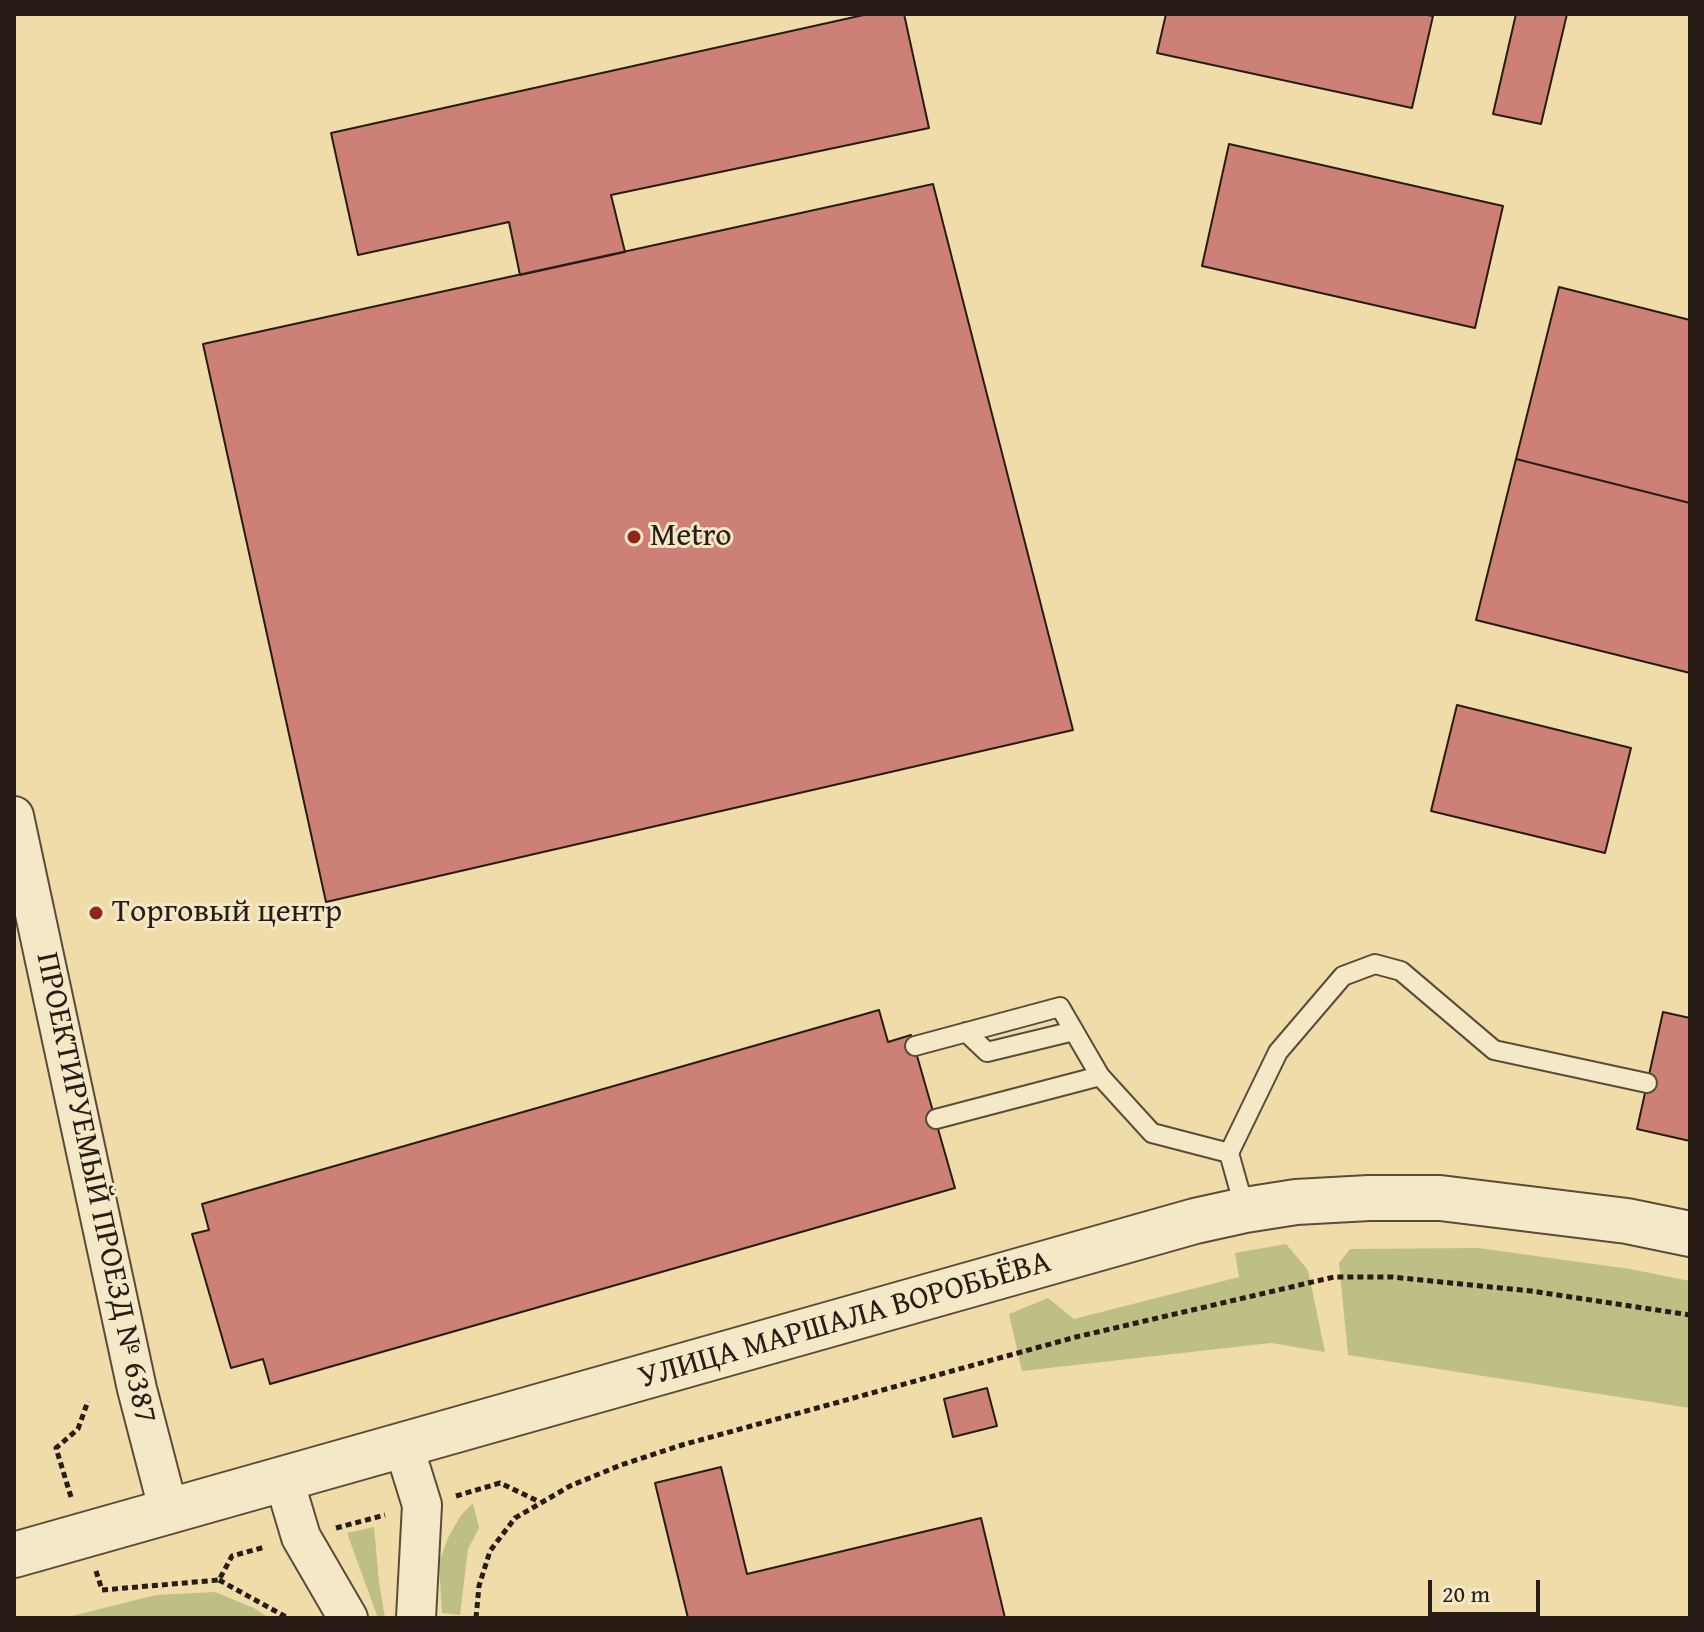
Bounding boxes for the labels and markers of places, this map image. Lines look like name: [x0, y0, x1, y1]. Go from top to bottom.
place label: Metro: [650, 518, 732, 556]
marker: Metro: [625, 528, 643, 546]
place label: Торговый центр: [112, 894, 342, 932]
marker: Торговый центр: [87, 904, 105, 922]

